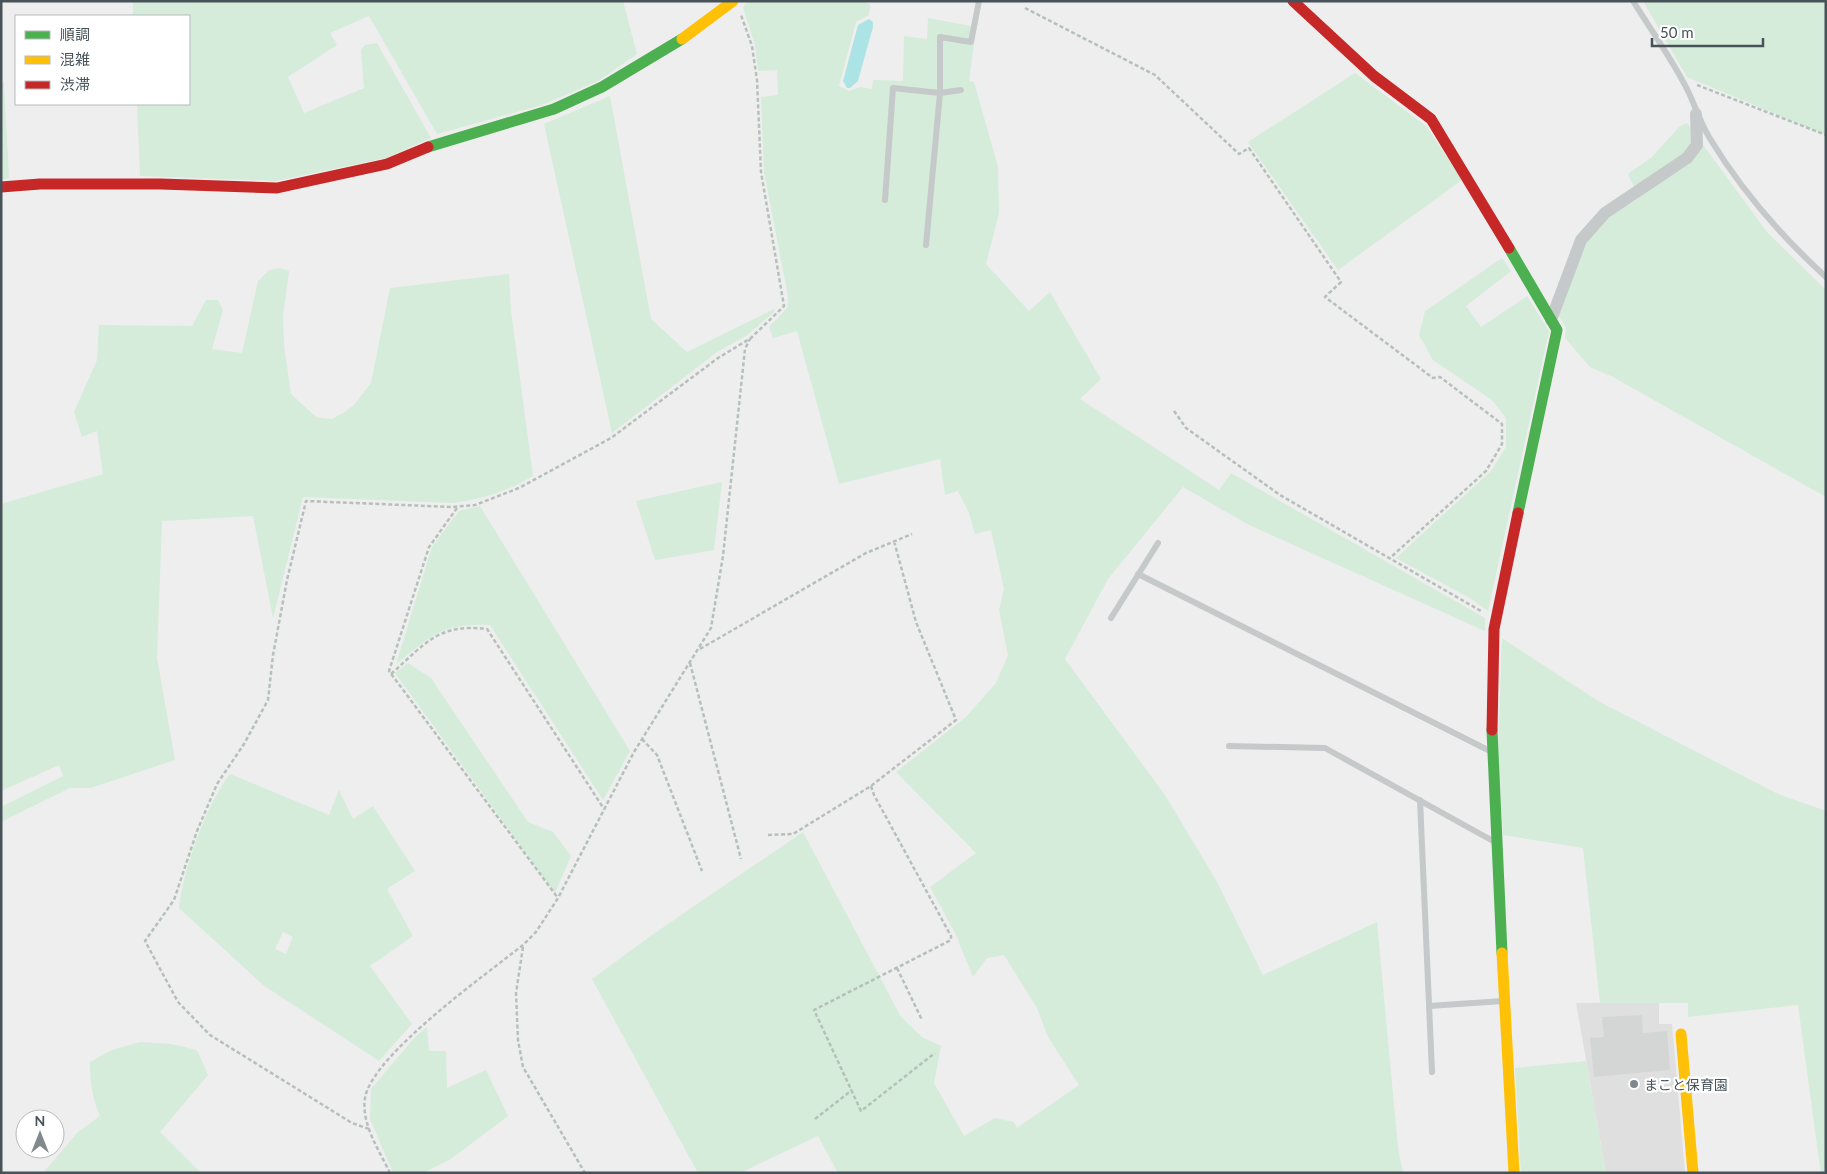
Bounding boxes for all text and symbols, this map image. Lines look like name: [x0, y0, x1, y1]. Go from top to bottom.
legend: [15, 15, 190, 105]
scale bar: [1652, 15, 1763, 47]
text: 50 m: [1660, 23, 1694, 41]
text: 順調: [60, 25, 90, 43]
text: 混雑: [60, 50, 90, 68]
text: 渋滞: [60, 75, 90, 93]
place label: まこと保育園: [1644, 1076, 1728, 1093]
marker: まこと保育園: [1628, 1078, 1640, 1090]
north arrow: [15, 1109, 65, 1159]
text: N: [35, 1112, 45, 1129]

